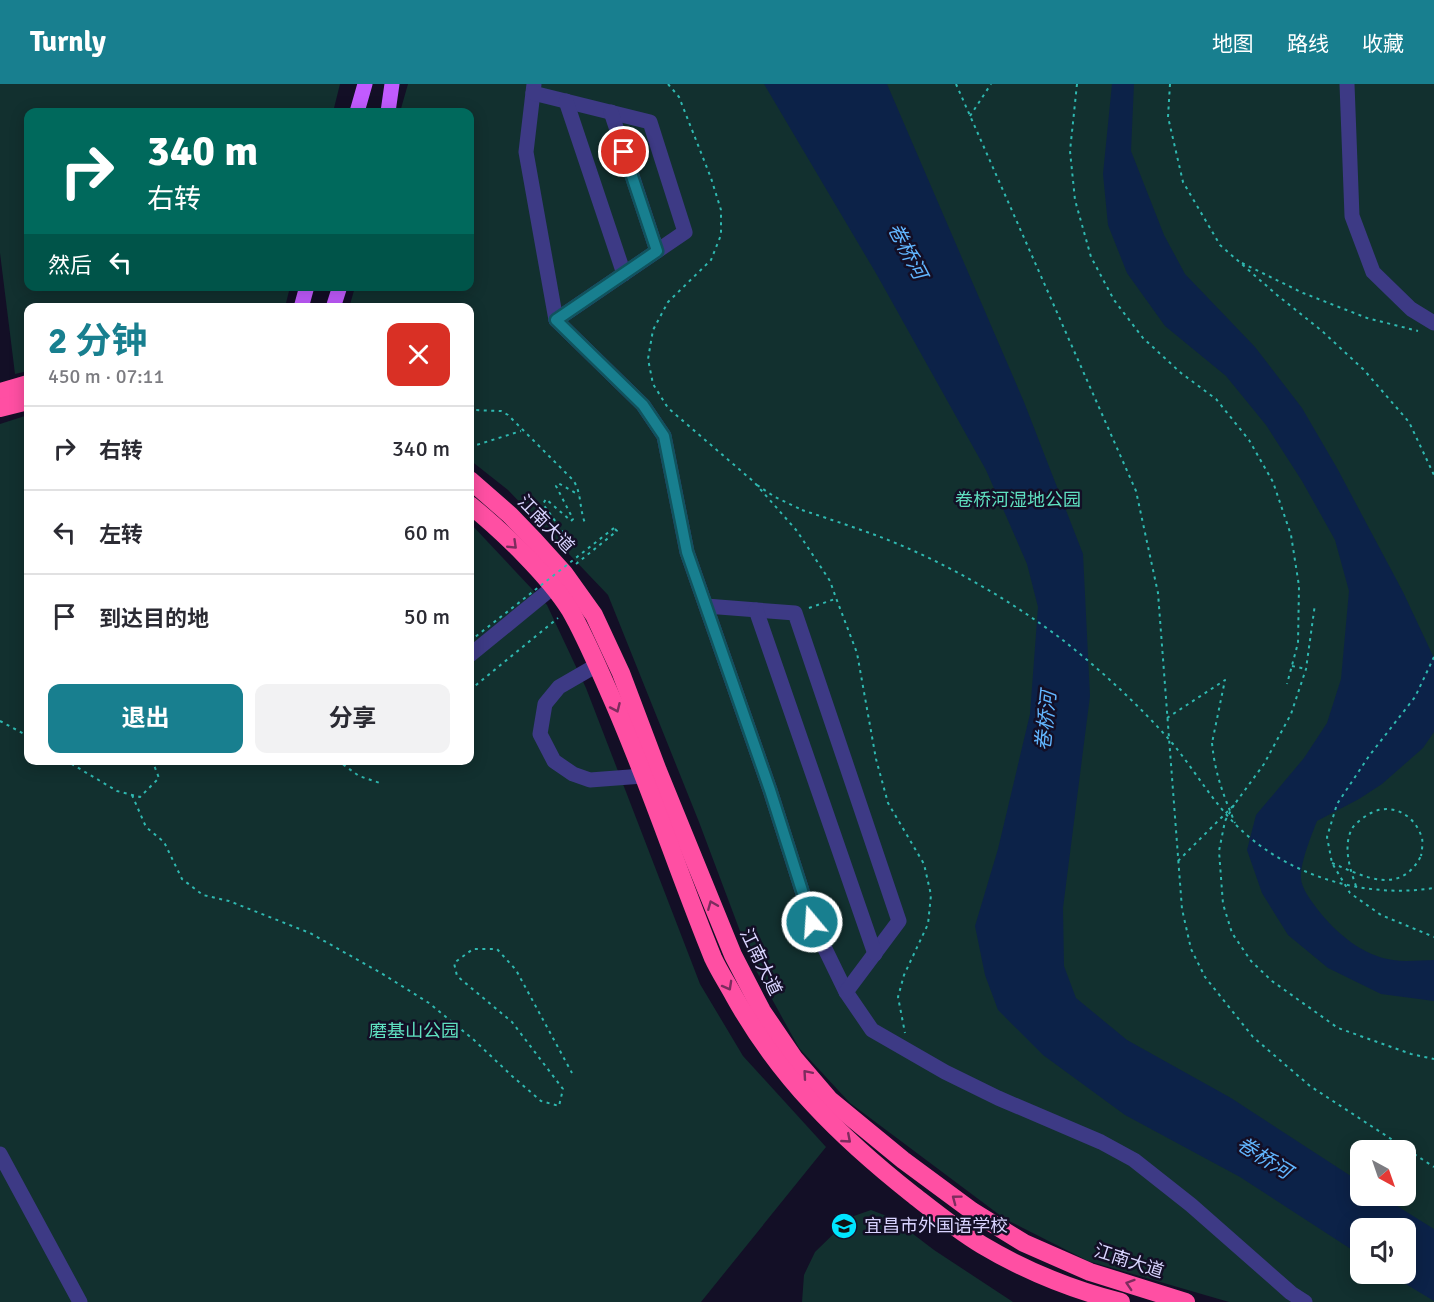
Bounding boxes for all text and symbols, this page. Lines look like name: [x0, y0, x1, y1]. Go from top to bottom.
text: Turnly: [30, 25, 106, 59]
text: 地图: [1212, 31, 1254, 57]
text: 路线: [1287, 31, 1329, 57]
text: 收藏: [1362, 31, 1404, 57]
text: 340 m: [147, 126, 258, 177]
pin: [598, 126, 649, 177]
icon: right: [48, 132, 126, 210]
icon: arrive: [607, 135, 640, 168]
text: 右转: [147, 183, 201, 216]
water label: 卷桥河: [882, 219, 934, 287]
icon: left: [104, 246, 137, 279]
text: 然后: [48, 252, 92, 279]
text: 2 分钟: [48, 319, 147, 364]
button: close: [387, 323, 450, 386]
text: 450 m · 07:11: [48, 364, 164, 389]
icon: right: [48, 432, 81, 465]
text: 340 m: [392, 435, 450, 462]
text: 右转: [99, 437, 143, 464]
park label: 卷桥河湿地公园: [955, 489, 1081, 511]
street label: 江南大道: [513, 490, 579, 558]
icon: left: [48, 516, 81, 549]
text: 60 m: [404, 519, 450, 546]
text: 左转: [99, 521, 143, 548]
one-way arrow: [505, 537, 516, 548]
icon: arrive: [48, 600, 81, 633]
text: 50 m: [404, 603, 450, 630]
text: 到达目的地: [99, 605, 209, 632]
button: 退出: [48, 684, 243, 753]
button: 分享: [255, 684, 450, 753]
water label: 卷桥河: [1030, 686, 1062, 752]
one-way arrow: [609, 701, 621, 712]
position arrow: [780, 890, 844, 954]
one-way arrow: [707, 900, 719, 911]
street label: 江南大道: [735, 925, 787, 999]
one-way arrow: [721, 979, 732, 990]
park label: 磨基山公园: [369, 1020, 459, 1042]
one-way arrow: [803, 1070, 814, 1081]
one-way arrow: [840, 1132, 851, 1143]
water label: 卷桥河: [1232, 1132, 1299, 1187]
north arrow: [1350, 1140, 1416, 1206]
map controls: [1350, 1140, 1416, 1284]
one-way arrow: [951, 1195, 962, 1206]
school or university icon: 宜昌市外国语学校: [829, 1211, 859, 1241]
place label: 宜昌市外国语学校: [864, 1215, 1008, 1237]
button: sound: [1350, 1218, 1416, 1284]
street label: 江南大道: [1091, 1239, 1167, 1283]
one-way arrow: [1125, 1279, 1136, 1291]

